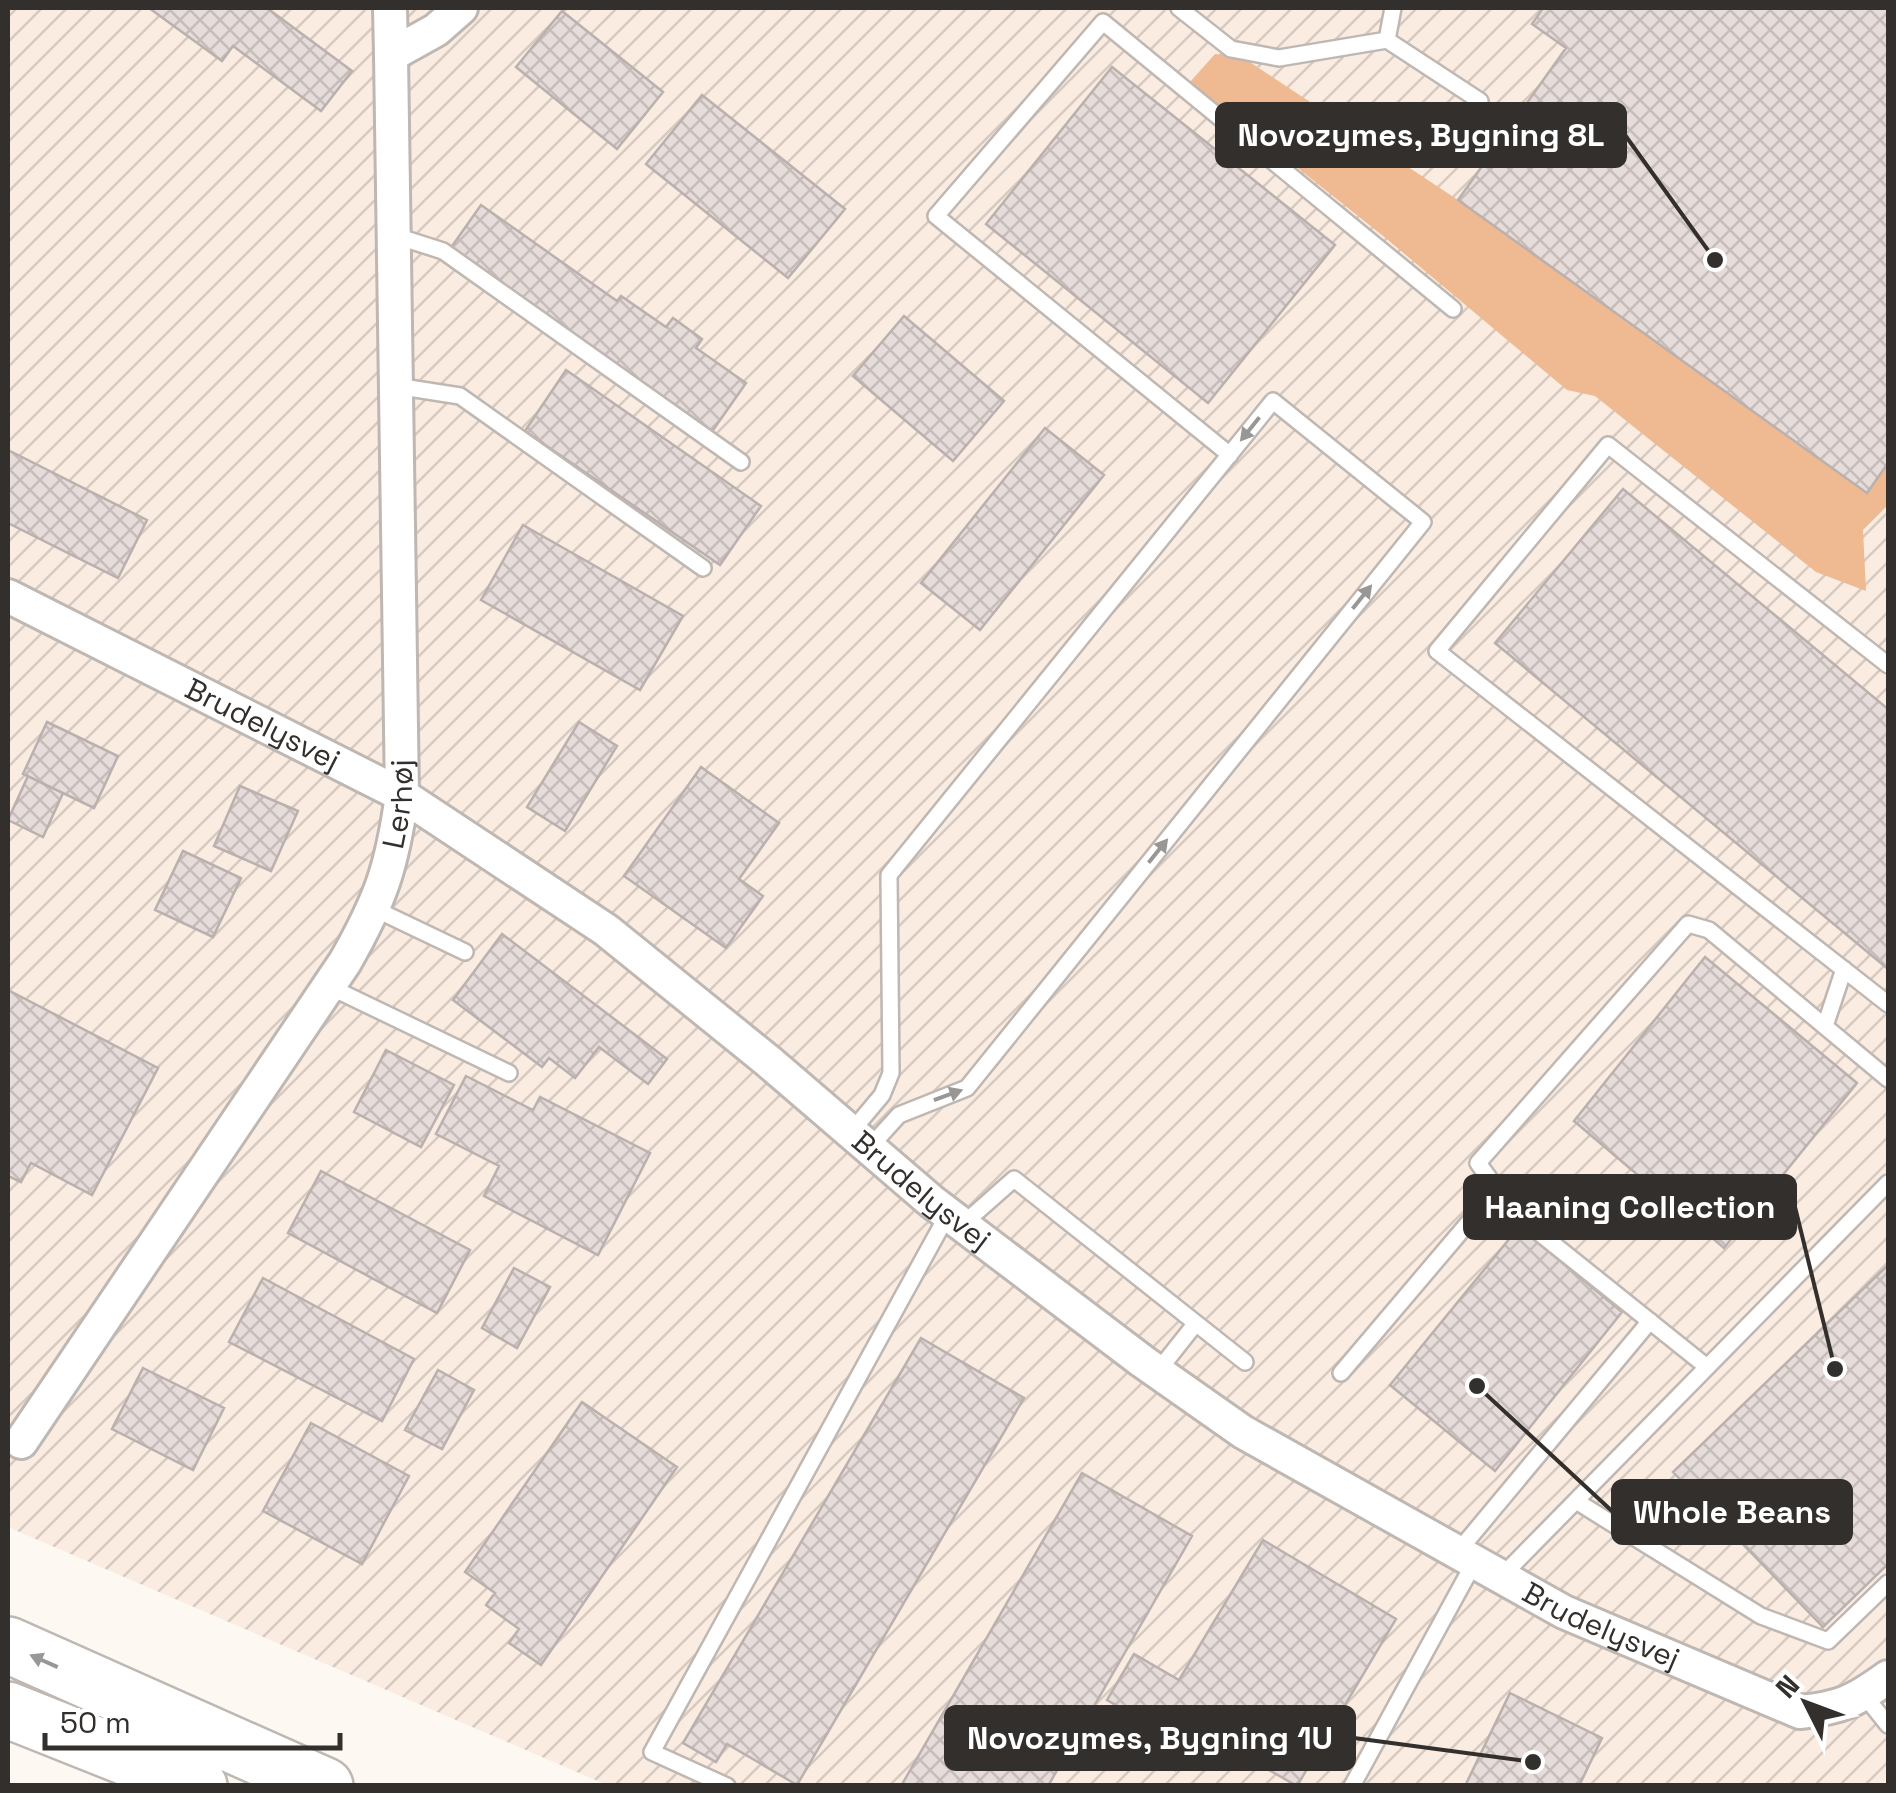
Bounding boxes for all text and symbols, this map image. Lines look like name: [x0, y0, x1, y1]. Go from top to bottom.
callout: Novozymes, Bygning 8L: [1217, 104, 1625, 166]
text: Novozymes, Bygning 8L: [1238, 115, 1604, 155]
one-way arrow: [1240, 416, 1261, 442]
one-way arrow: [1351, 585, 1372, 610]
street label: Brudelysvej: [179, 669, 347, 779]
street label: Lerhøj: [373, 759, 421, 852]
one-way arrow: [1147, 838, 1168, 863]
one-way arrow: [933, 1087, 963, 1102]
street label: Brudelysvej: [844, 1122, 999, 1258]
callout: Haaning Collection: [1465, 1176, 1795, 1238]
text: Haaning Collection: [1485, 1187, 1775, 1227]
callout: Whole Beans: [1613, 1481, 1851, 1543]
text: Whole Beans: [1633, 1492, 1831, 1532]
street label: Brudelysvej: [1516, 1573, 1686, 1678]
one-way arrow: [29, 1653, 59, 1669]
north arrow: [1756, 1653, 1856, 1753]
text: N: [1768, 1667, 1807, 1705]
scale bar: [45, 1688, 340, 1750]
text: 50 m: [60, 1703, 131, 1742]
callout: Novozymes, Bygning 1U: [946, 1707, 1354, 1769]
text: Novozymes, Bygning 1U: [967, 1718, 1333, 1758]

